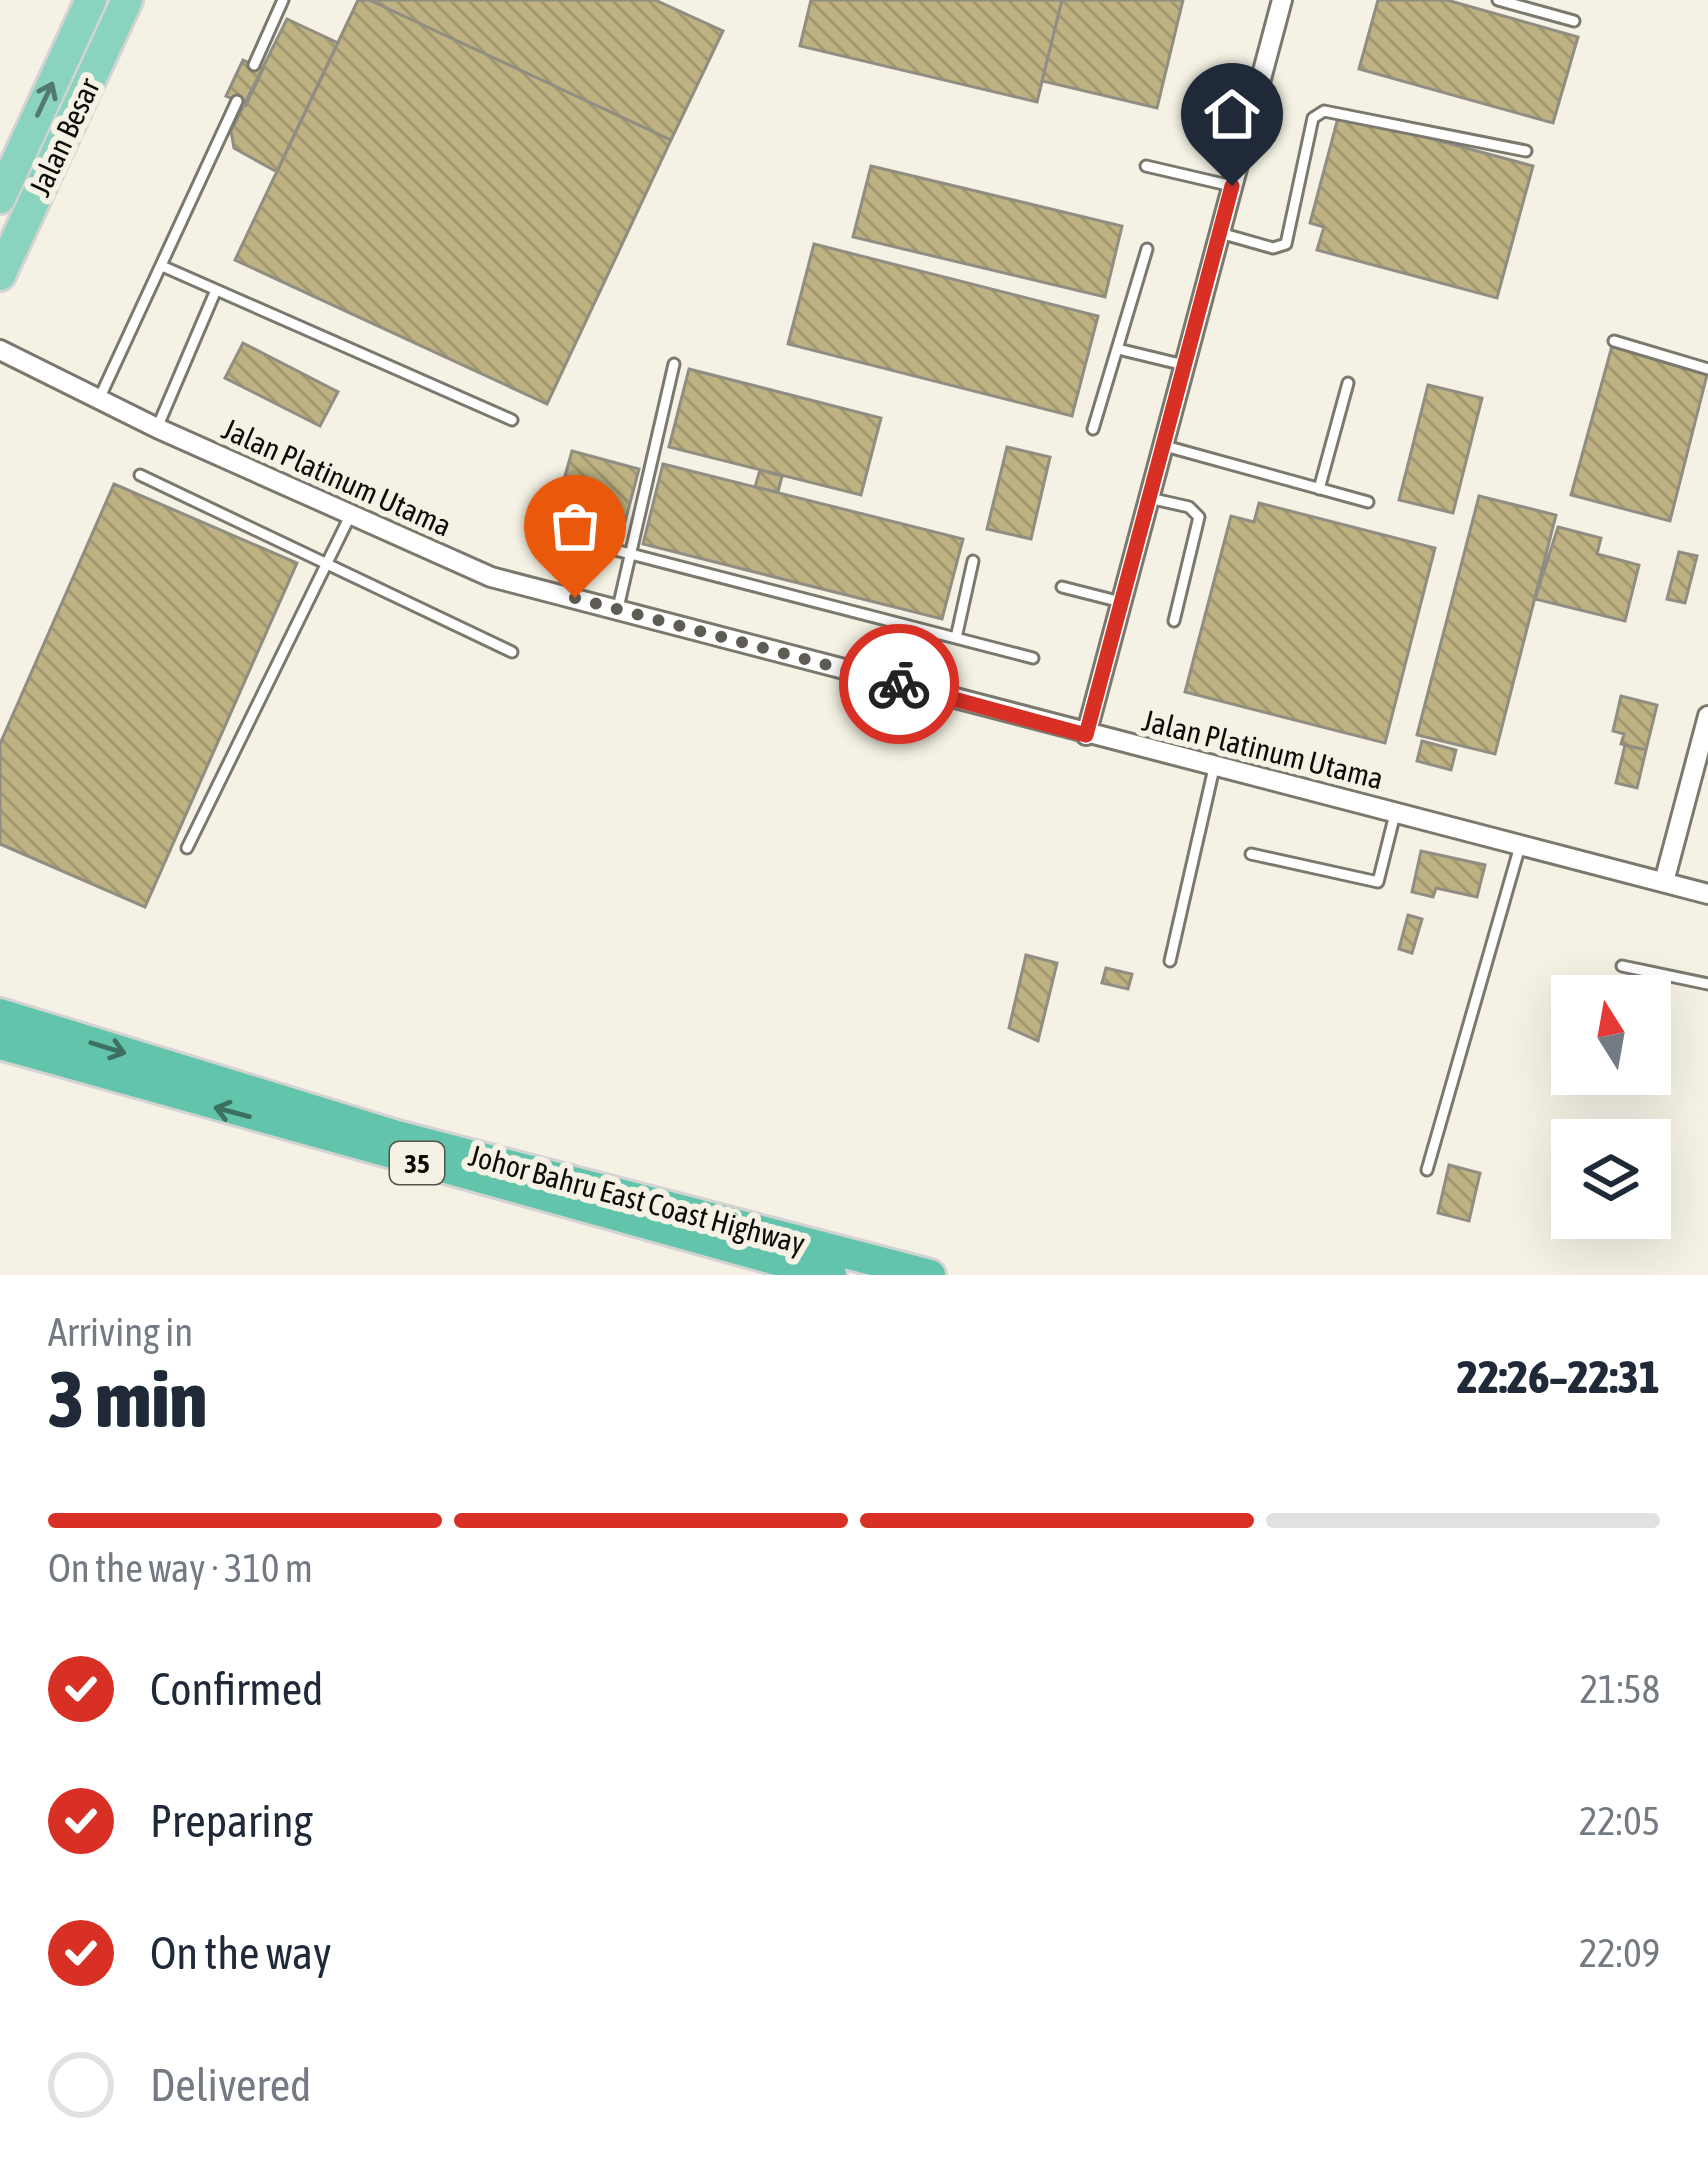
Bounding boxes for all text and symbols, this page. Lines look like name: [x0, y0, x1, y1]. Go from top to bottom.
pin: [1181, 63, 1283, 186]
street label: Jalan Besar: [22, 72, 106, 201]
icon: home: [1199, 81, 1265, 147]
one-way arrow: [36, 82, 58, 118]
street label: Jalan Platinum Utama: [217, 411, 457, 543]
pin: [524, 475, 626, 598]
icon: bag: [542, 493, 608, 559]
courier: [839, 624, 959, 744]
icon: bike: [866, 651, 932, 717]
street label: Jalan Platinum Utama: [1139, 703, 1387, 795]
north arrow: [1551, 975, 1671, 1095]
map controls: [1551, 975, 1671, 1239]
one-way arrow: [88, 1038, 126, 1060]
one-way arrow: [214, 1100, 252, 1122]
button: layers: [1551, 1119, 1671, 1239]
street label: Johor Bahru East Coast Highway: [465, 1138, 809, 1260]
road number: 35: [390, 1142, 444, 1184]
text: Arriving in: [48, 1310, 193, 1354]
text: 22:26–22:31: [1457, 1351, 1660, 1403]
text: 3 min: [48, 1354, 207, 1444]
text: On the way · 310 m: [48, 1546, 313, 1590]
icon: check: [48, 1656, 114, 1722]
text: Confirmed: [150, 1663, 323, 1715]
text: 21:58: [1580, 1667, 1660, 1711]
icon: check: [48, 1788, 114, 1854]
text: Preparing: [150, 1795, 313, 1847]
text: 22:05: [1579, 1799, 1660, 1843]
icon: check: [48, 1920, 114, 1986]
text: On the way: [150, 1927, 332, 1979]
text: 22:09: [1579, 1931, 1660, 1975]
text: Delivered: [150, 2059, 311, 2111]

